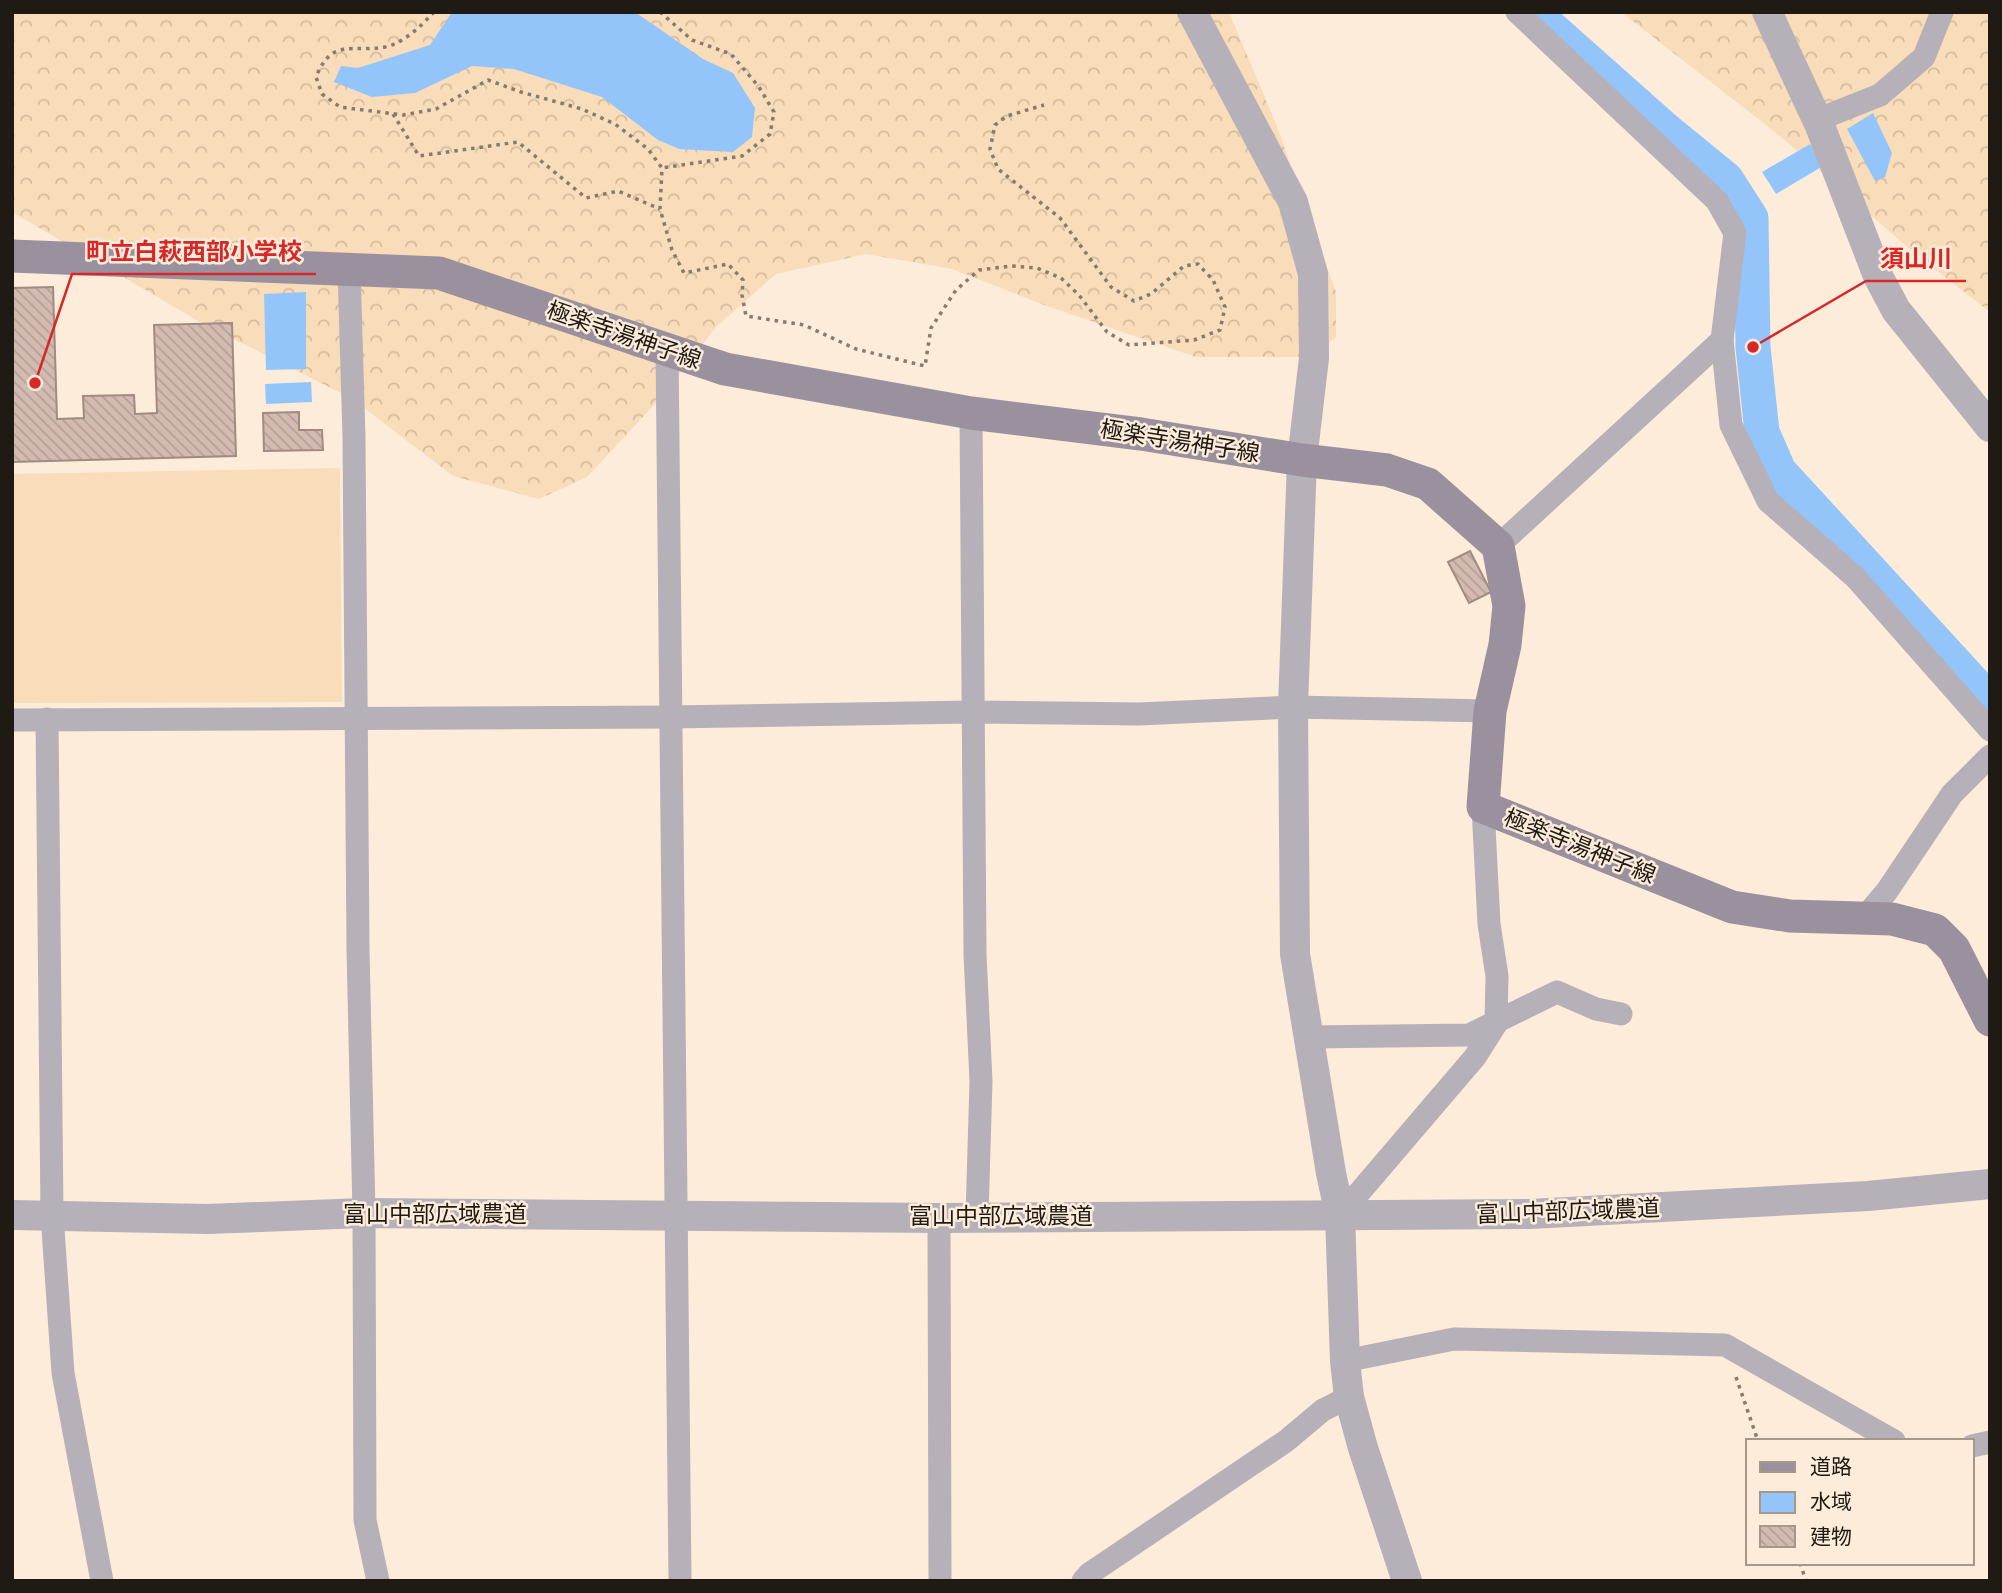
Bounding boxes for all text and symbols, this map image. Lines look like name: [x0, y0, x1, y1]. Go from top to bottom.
callout: 町立白萩西部小学校: [72, 229, 316, 274]
callout: 須山川: [1866, 236, 1966, 281]
text: 町立白萩西部小学校: [86, 237, 302, 266]
text: 須山川: [1880, 244, 1952, 273]
street label: 極楽寺湯神子線: [543, 296, 705, 374]
street label: 極楽寺湯神子線: [1098, 415, 1262, 467]
street label: 極楽寺湯神子線: [1500, 803, 1660, 889]
street label: 富山中部広域農道: [1476, 1194, 1660, 1228]
street label: 富山中部広域農道: [343, 1200, 527, 1228]
street label: 富山中部広域農道: [909, 1202, 1093, 1230]
legend: [1746, 1439, 1974, 1565]
text: 道路: [1810, 1454, 1852, 1480]
text: 水域: [1810, 1489, 1852, 1515]
text: 建物: [1810, 1524, 1852, 1550]

